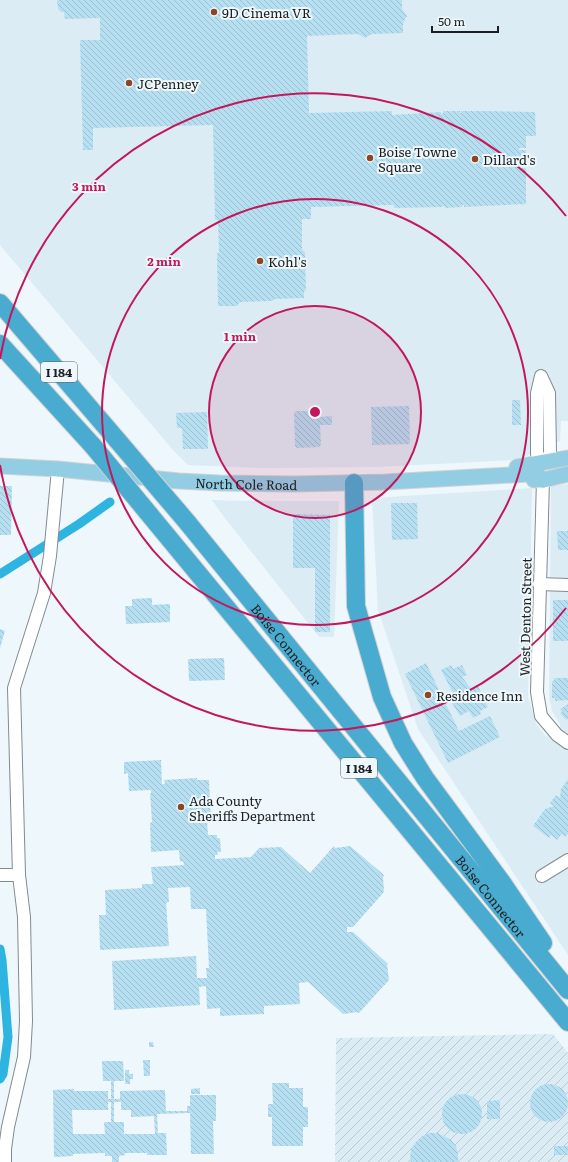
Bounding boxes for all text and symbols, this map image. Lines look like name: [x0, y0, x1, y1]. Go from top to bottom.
place label: 9D Cinema VR: [222, 3, 312, 22]
marker: 9D Cinema VR: [209, 7, 219, 17]
scale bar: [432, 8, 498, 34]
text: 50 m: [438, 12, 465, 30]
place label: JCPenney: [137, 74, 199, 93]
marker: JCPenney: [124, 78, 134, 88]
place label: Boise Towne Square: [378, 142, 457, 176]
place label: Dillard's: [483, 150, 536, 169]
marker: Boise Towne Square: [365, 153, 375, 163]
marker: Dillard's: [470, 154, 480, 164]
text: 3 min: [72, 177, 107, 195]
text: 2 min: [147, 252, 181, 270]
place label: Kohl's: [268, 252, 307, 271]
marker: Kohl's: [255, 256, 265, 266]
text: 1 min: [224, 327, 257, 345]
road number: I 184: [41, 362, 77, 382]
centre of rings: [308, 405, 322, 419]
street label: North Cole Road: [195, 472, 297, 494]
street label: West Denton Street: [514, 557, 536, 677]
street label: Boise Connector: [247, 599, 327, 691]
place label: Residence Inn: [436, 686, 523, 705]
marker: Residence Inn: [423, 690, 433, 700]
road number: I 184: [341, 758, 377, 778]
place label: Ada County Sheriffs Department: [189, 791, 316, 825]
marker: Ada County Sheriffs Department: [176, 802, 186, 812]
street label: Boise Connector: [452, 850, 531, 942]

